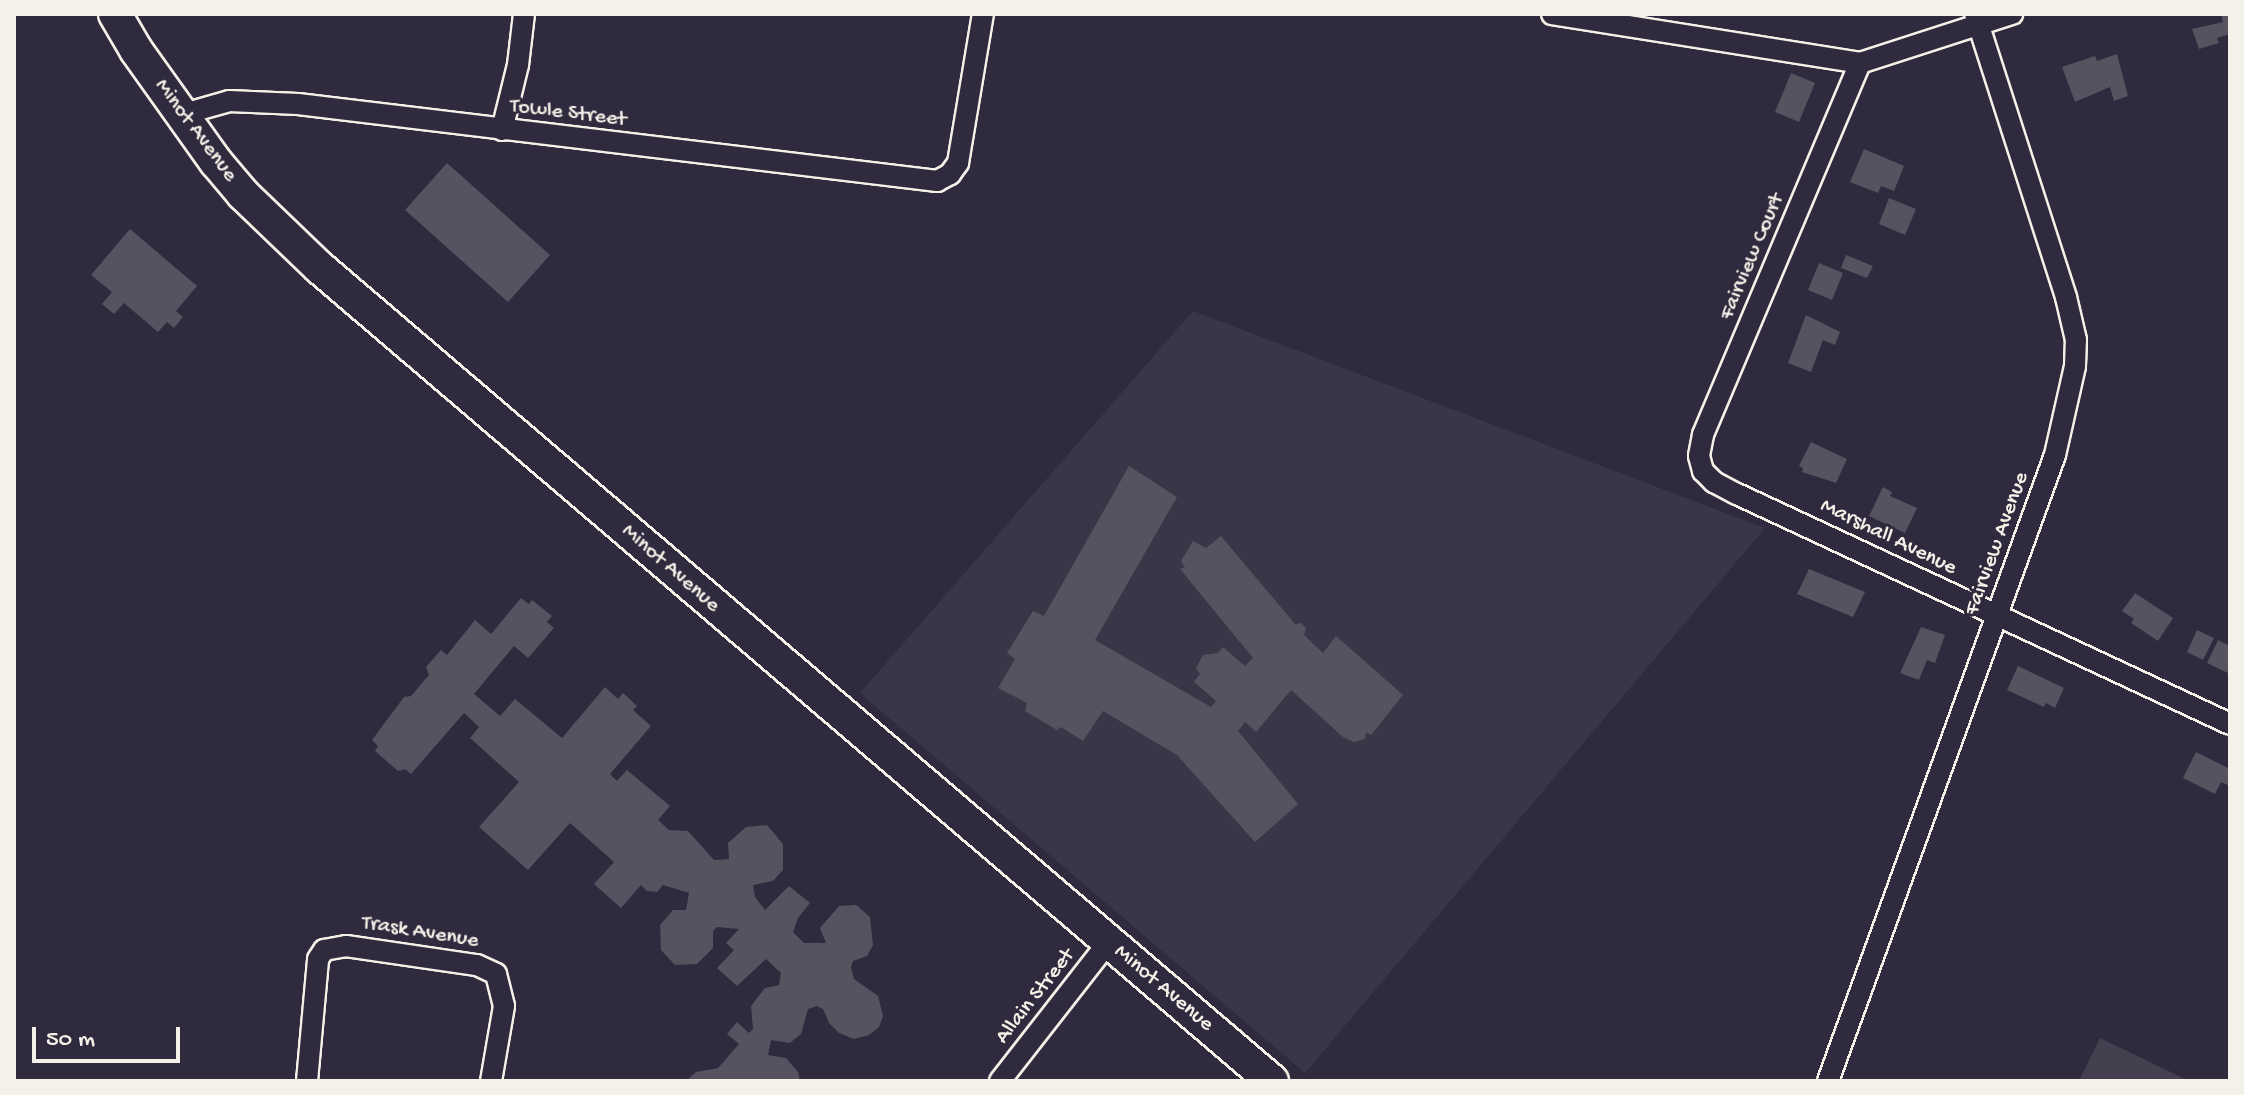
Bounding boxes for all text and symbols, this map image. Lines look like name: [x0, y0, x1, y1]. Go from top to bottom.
street label: Minot Avenue: [148, 74, 242, 188]
street label: Towle Street: [508, 94, 628, 134]
street label: Fairview Court: [1715, 190, 1791, 324]
street label: Fairview Avenue: [1960, 469, 2036, 619]
street label: Marshall Avenue: [1815, 494, 1961, 582]
street label: Minot Avenue: [615, 519, 725, 619]
street label: Trask Avenue: [360, 911, 480, 955]
street label: Minot Avenue: [1108, 940, 1218, 1038]
street label: Allain Street: [991, 944, 1081, 1050]
scale bar: [36, 1011, 184, 1061]
text: 50 m: [46, 1026, 95, 1055]

